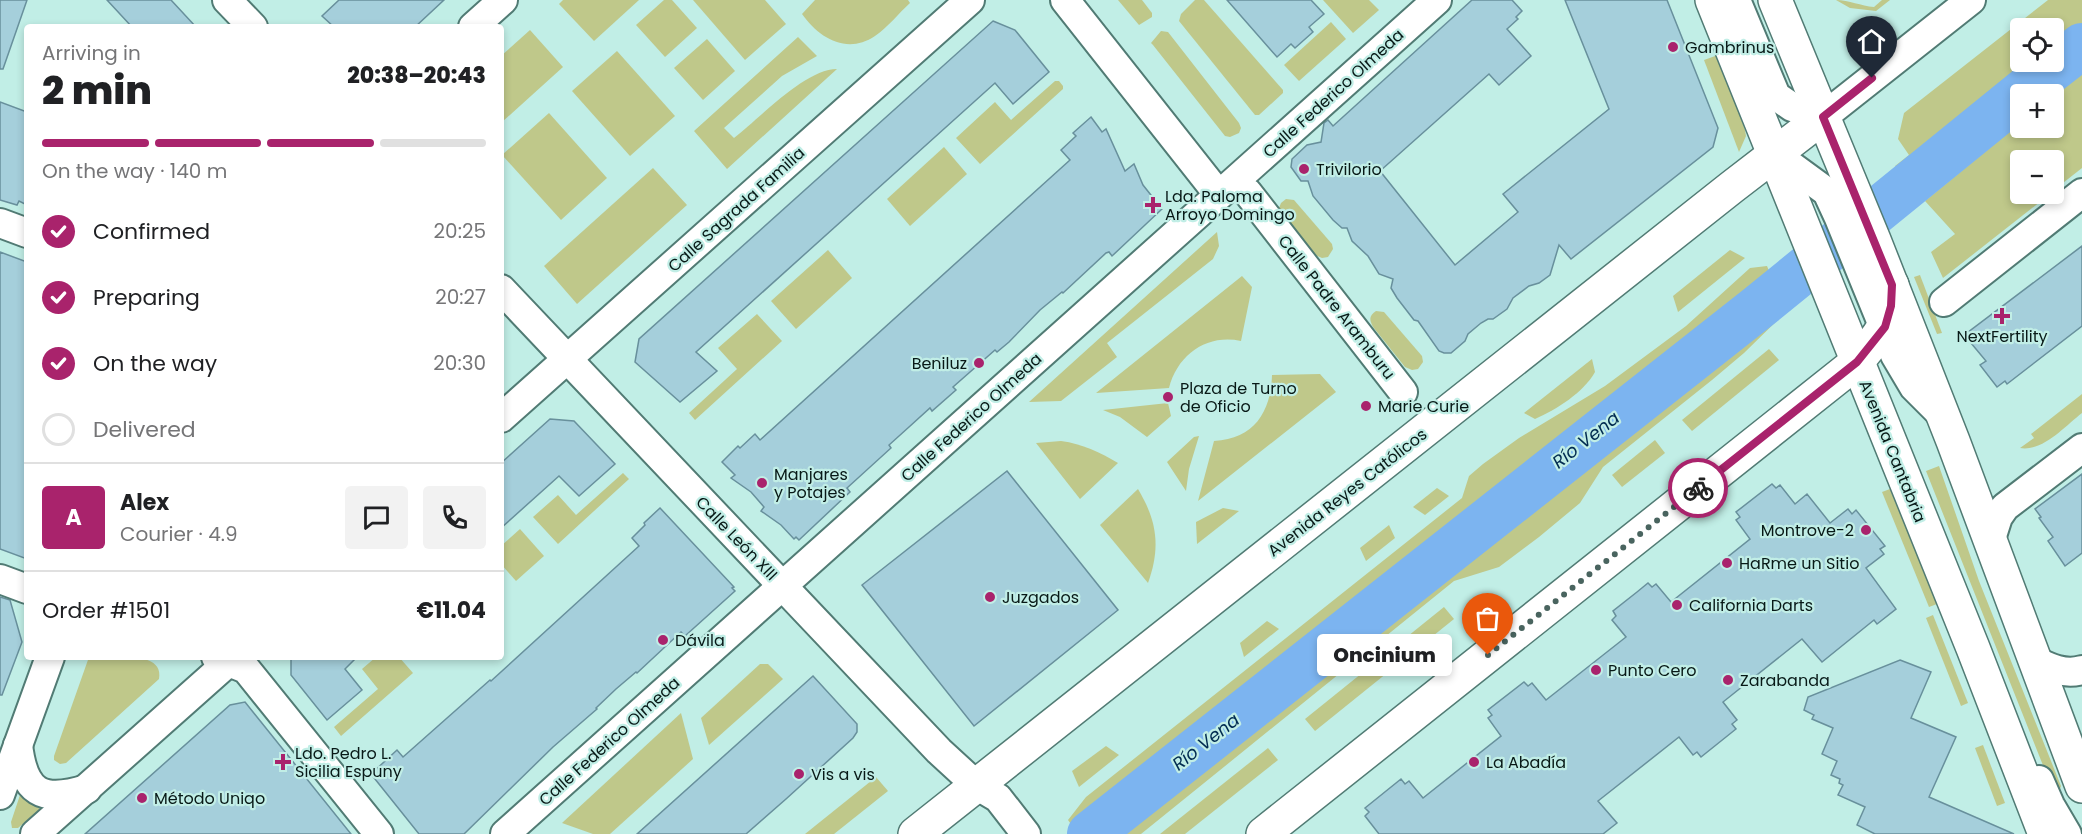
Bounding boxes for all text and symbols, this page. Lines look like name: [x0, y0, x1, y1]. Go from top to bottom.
pin: [1846, 16, 1897, 78]
map controls: [2010, 18, 2064, 204]
button: locate: [2010, 18, 2064, 72]
street label: Calle Federico Olmeda: [1258, 24, 1409, 163]
icon: home: [1855, 25, 1888, 58]
place label: Gambrinus: [1685, 36, 1774, 59]
text: Arriving in: [42, 39, 141, 67]
marker: Gambrinus: [1666, 40, 1680, 54]
text: 20:38–20:43: [347, 60, 486, 91]
text: 2 min: [42, 63, 152, 118]
button: +: [2010, 84, 2064, 138]
street label: Calle Sagrada Familia: [663, 142, 810, 277]
button: −: [2010, 150, 2064, 204]
text: On the way · 140 m: [42, 157, 227, 185]
place label: Trivilorio: [1316, 158, 1382, 181]
marker: Trivilorio: [1297, 162, 1311, 176]
place label: Lda. Paloma Arroyo Domingo: [1165, 185, 1295, 226]
marker: Lda. Paloma Arroyo Domingo: [1146, 198, 1160, 212]
icon: check: [42, 215, 75, 248]
text: Confirmed: [93, 216, 210, 247]
text: 20:25: [434, 217, 486, 245]
street label: Calle Padre Aramburu: [1273, 230, 1400, 384]
icon: check: [42, 281, 75, 314]
text: Preparing: [93, 282, 200, 313]
text: 20:27: [435, 283, 486, 311]
marker: NextFertility: [1993, 307, 2011, 325]
place label: NextFertility: [1956, 325, 2048, 348]
icon: check: [42, 347, 75, 380]
text: On the way: [93, 348, 217, 379]
street label: Calle Federico Olmeda: [896, 348, 1047, 487]
text: 20:30: [433, 349, 486, 377]
place label: Beniluz: [912, 352, 967, 375]
marker: Beniluz: [972, 356, 986, 370]
place label: Plaza de Turno de Oficio: [1180, 377, 1297, 418]
street label: Avenida Cantabria: [1854, 377, 1932, 526]
marker: Plaza de Turno de Oficio: [1161, 390, 1175, 404]
place label: Marie Curie: [1378, 395, 1469, 418]
marker: Marie Curie: [1359, 399, 1373, 413]
water label: Río Vena: [1547, 405, 1625, 474]
text: Delivered: [93, 414, 196, 445]
street label: Avenida Reyes Católicos: [1263, 423, 1432, 562]
courier: [1668, 458, 1728, 518]
place label: Manjares y Potajes: [774, 463, 848, 504]
icon: bike: [1682, 472, 1715, 505]
marker: Manjares y Potajes: [755, 476, 769, 490]
button: chat: [345, 486, 408, 549]
button: phone: [423, 486, 486, 549]
text: Alex: [120, 487, 169, 518]
street label: Calle León XIII: [691, 491, 783, 585]
text: A: [65, 502, 82, 533]
place label: Montrove-2: [1761, 519, 1854, 542]
text: Courier · 4.9: [120, 520, 238, 548]
marker: Montrove-2: [1859, 523, 1873, 537]
place label: HaRme un Sitio: [1739, 552, 1859, 575]
marker: HaRme un Sitio: [1720, 556, 1734, 570]
place label: Juzgados: [1002, 586, 1079, 609]
marker: Juzgados: [983, 590, 997, 604]
pin: [1462, 593, 1513, 655]
place label: California Darts: [1689, 594, 1813, 617]
text: Order #1501: [42, 595, 170, 626]
text: €11.04: [417, 595, 486, 626]
marker: California Darts: [1670, 598, 1684, 612]
icon: bag: [1471, 602, 1504, 635]
place label: Dávila: [675, 629, 725, 652]
marker: Dávila: [656, 633, 670, 647]
callout: Oncinium: [1317, 634, 1452, 676]
text: Oncinium: [1333, 641, 1436, 669]
place label: Punto Cero: [1608, 659, 1697, 682]
marker: Punto Cero: [1589, 663, 1603, 677]
place label: Zarabanda: [1740, 669, 1830, 692]
street label: Calle Federico Olmeda: [534, 672, 685, 811]
marker: Zarabanda: [1721, 673, 1735, 687]
water label: Río Vena: [1167, 707, 1245, 776]
place label: Ldo. Pedro L. Sicilia Espuny: [295, 742, 402, 783]
place label: La Abadía: [1486, 751, 1566, 774]
marker: Ldo. Pedro L. Sicilia Espuny: [276, 755, 290, 769]
marker: La Abadía: [1467, 755, 1481, 769]
place label: Vis a vis: [811, 763, 875, 786]
marker: Vis a vis: [792, 767, 806, 781]
place label: Método Uniqo: [154, 787, 265, 810]
marker: Método Uniqo: [135, 791, 149, 805]

